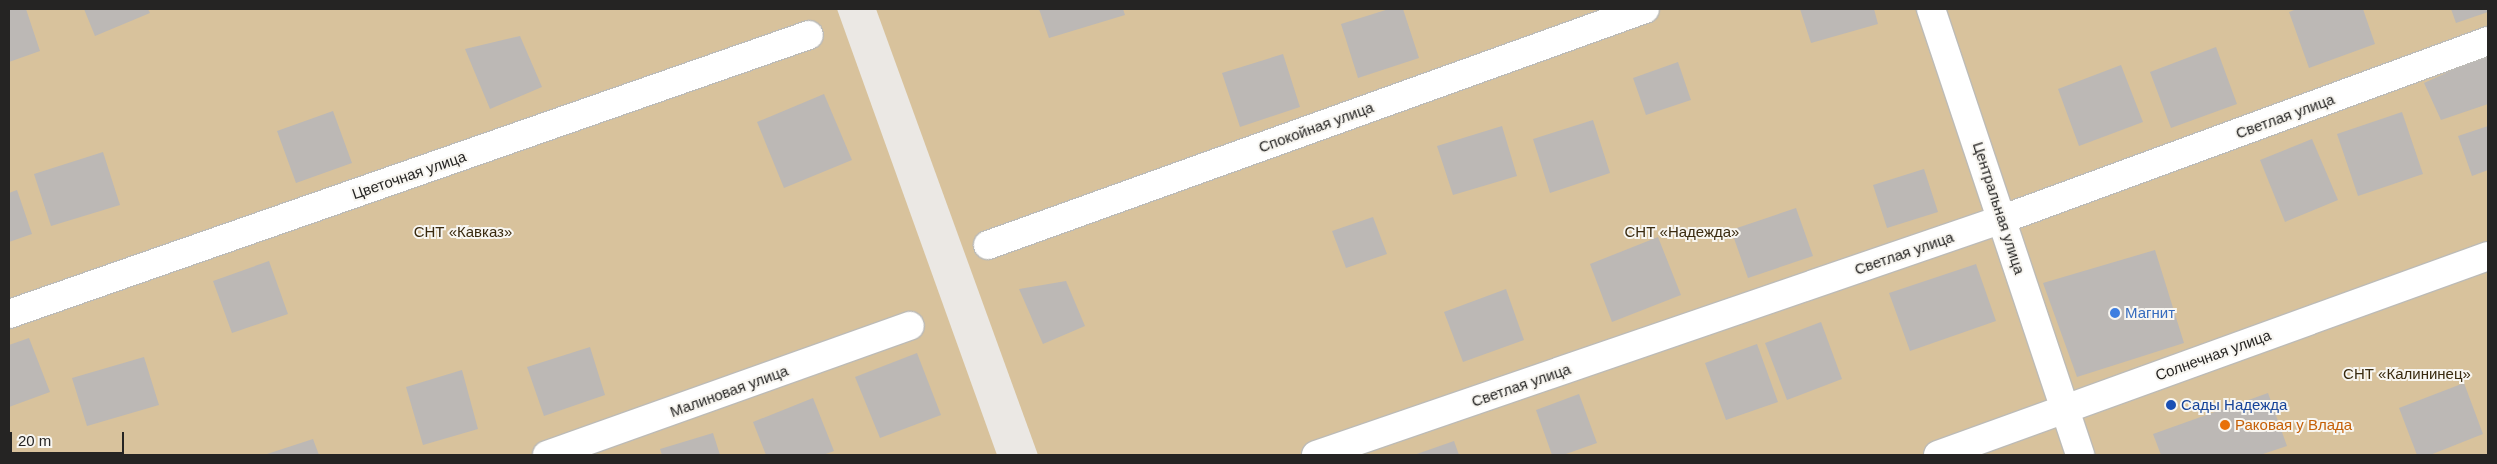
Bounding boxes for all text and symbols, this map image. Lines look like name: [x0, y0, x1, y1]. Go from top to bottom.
street label: Светлая улица: [2233, 90, 2337, 142]
street label: Спокойная улица: [1256, 98, 1376, 156]
street label: Центральная улица: [1969, 140, 2029, 276]
street label: Цветочная улица: [350, 147, 468, 203]
park label: СНТ «Кавказ»: [414, 223, 512, 241]
park label: СНТ «Надежда»: [1625, 223, 1739, 241]
street label: Светлая улица: [1852, 228, 1956, 278]
place label: Магнит: [2125, 304, 2175, 322]
marker: Магнит: [2109, 307, 2121, 319]
street label: Солнечная улица: [2153, 326, 2273, 384]
street label: Светлая улица: [1469, 360, 1573, 410]
street label: Малиновая улица: [667, 361, 791, 421]
park label: СНТ «Калининец»: [2343, 365, 2471, 383]
place label: Сады Надежда: [2181, 396, 2287, 414]
marker: Сады Надежда: [2165, 399, 2177, 411]
place label: Раковая у Влада: [2235, 416, 2352, 434]
marker: Раковая у Влада: [2219, 419, 2231, 431]
scale bar: [12, 422, 126, 454]
text: 20 m: [18, 432, 51, 449]

